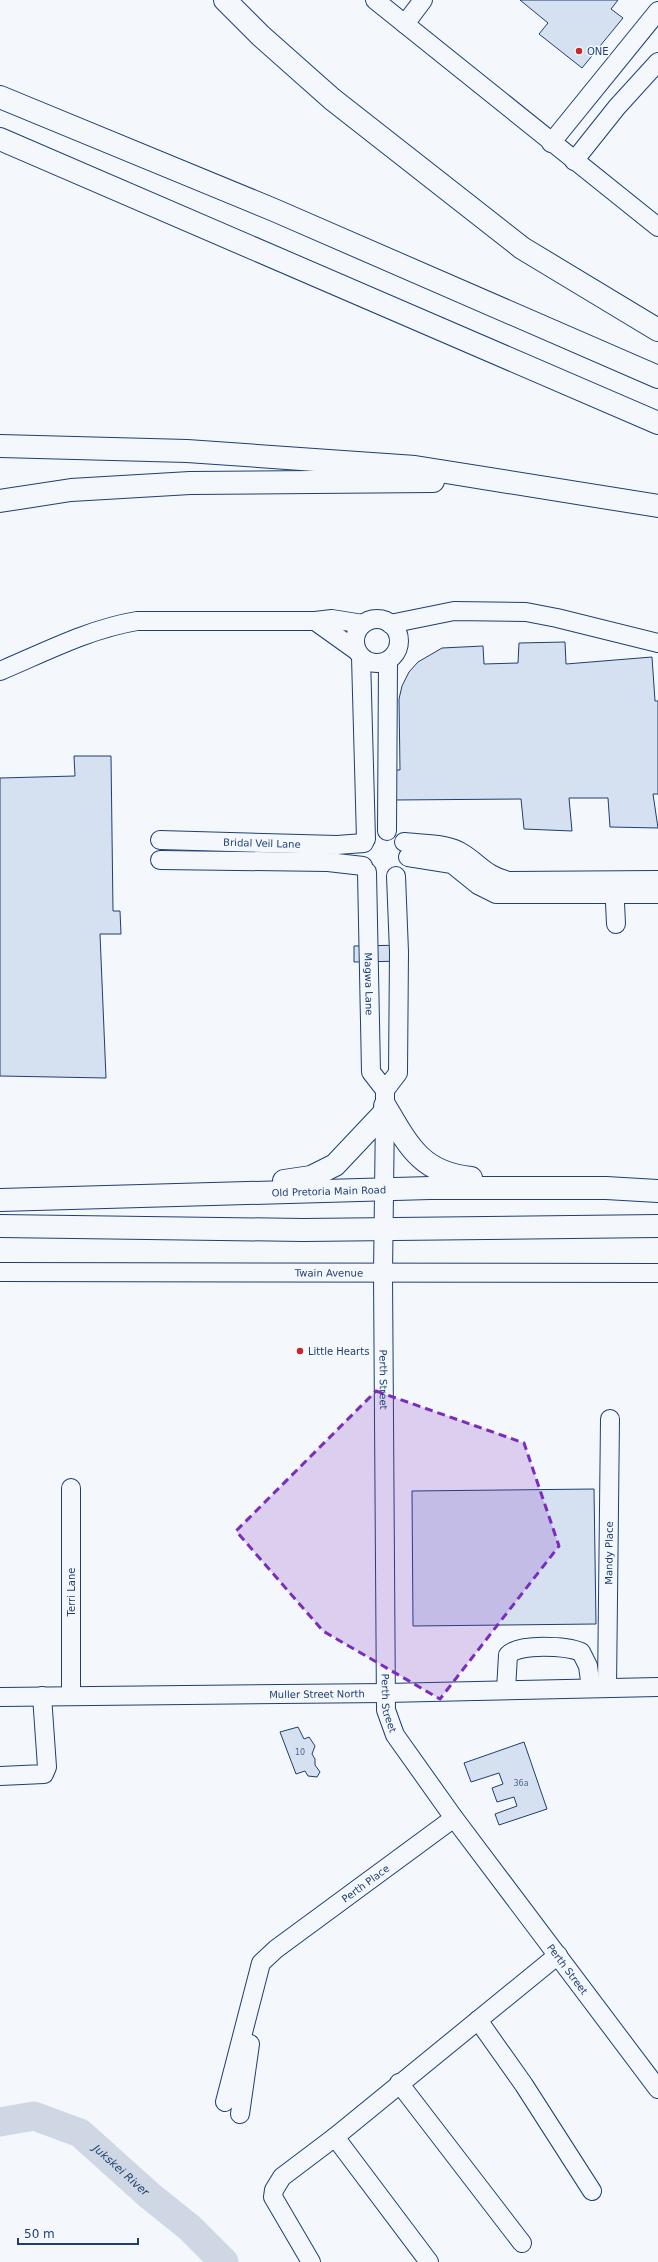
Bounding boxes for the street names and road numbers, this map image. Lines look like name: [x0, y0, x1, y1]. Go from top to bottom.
street label: Bridal Veil Lane: [223, 837, 301, 850]
street label: Magwa Lane: [363, 952, 375, 1016]
street label: Old Pretoria Main Road: [271, 1184, 386, 1198]
street label: Twain Avenue: [294, 1267, 363, 1279]
street label: Perth Street: [378, 1350, 389, 1410]
street label: Mandy Place: [603, 1521, 615, 1585]
street label: Terri Lane: [66, 1568, 77, 1617]
street label: Perth Street: [380, 1674, 399, 1734]
street label: Muller Street North: [269, 1688, 365, 1700]
street label: Perth Place: [340, 1863, 391, 1905]
street label: Perth Street: [545, 1942, 590, 1997]

